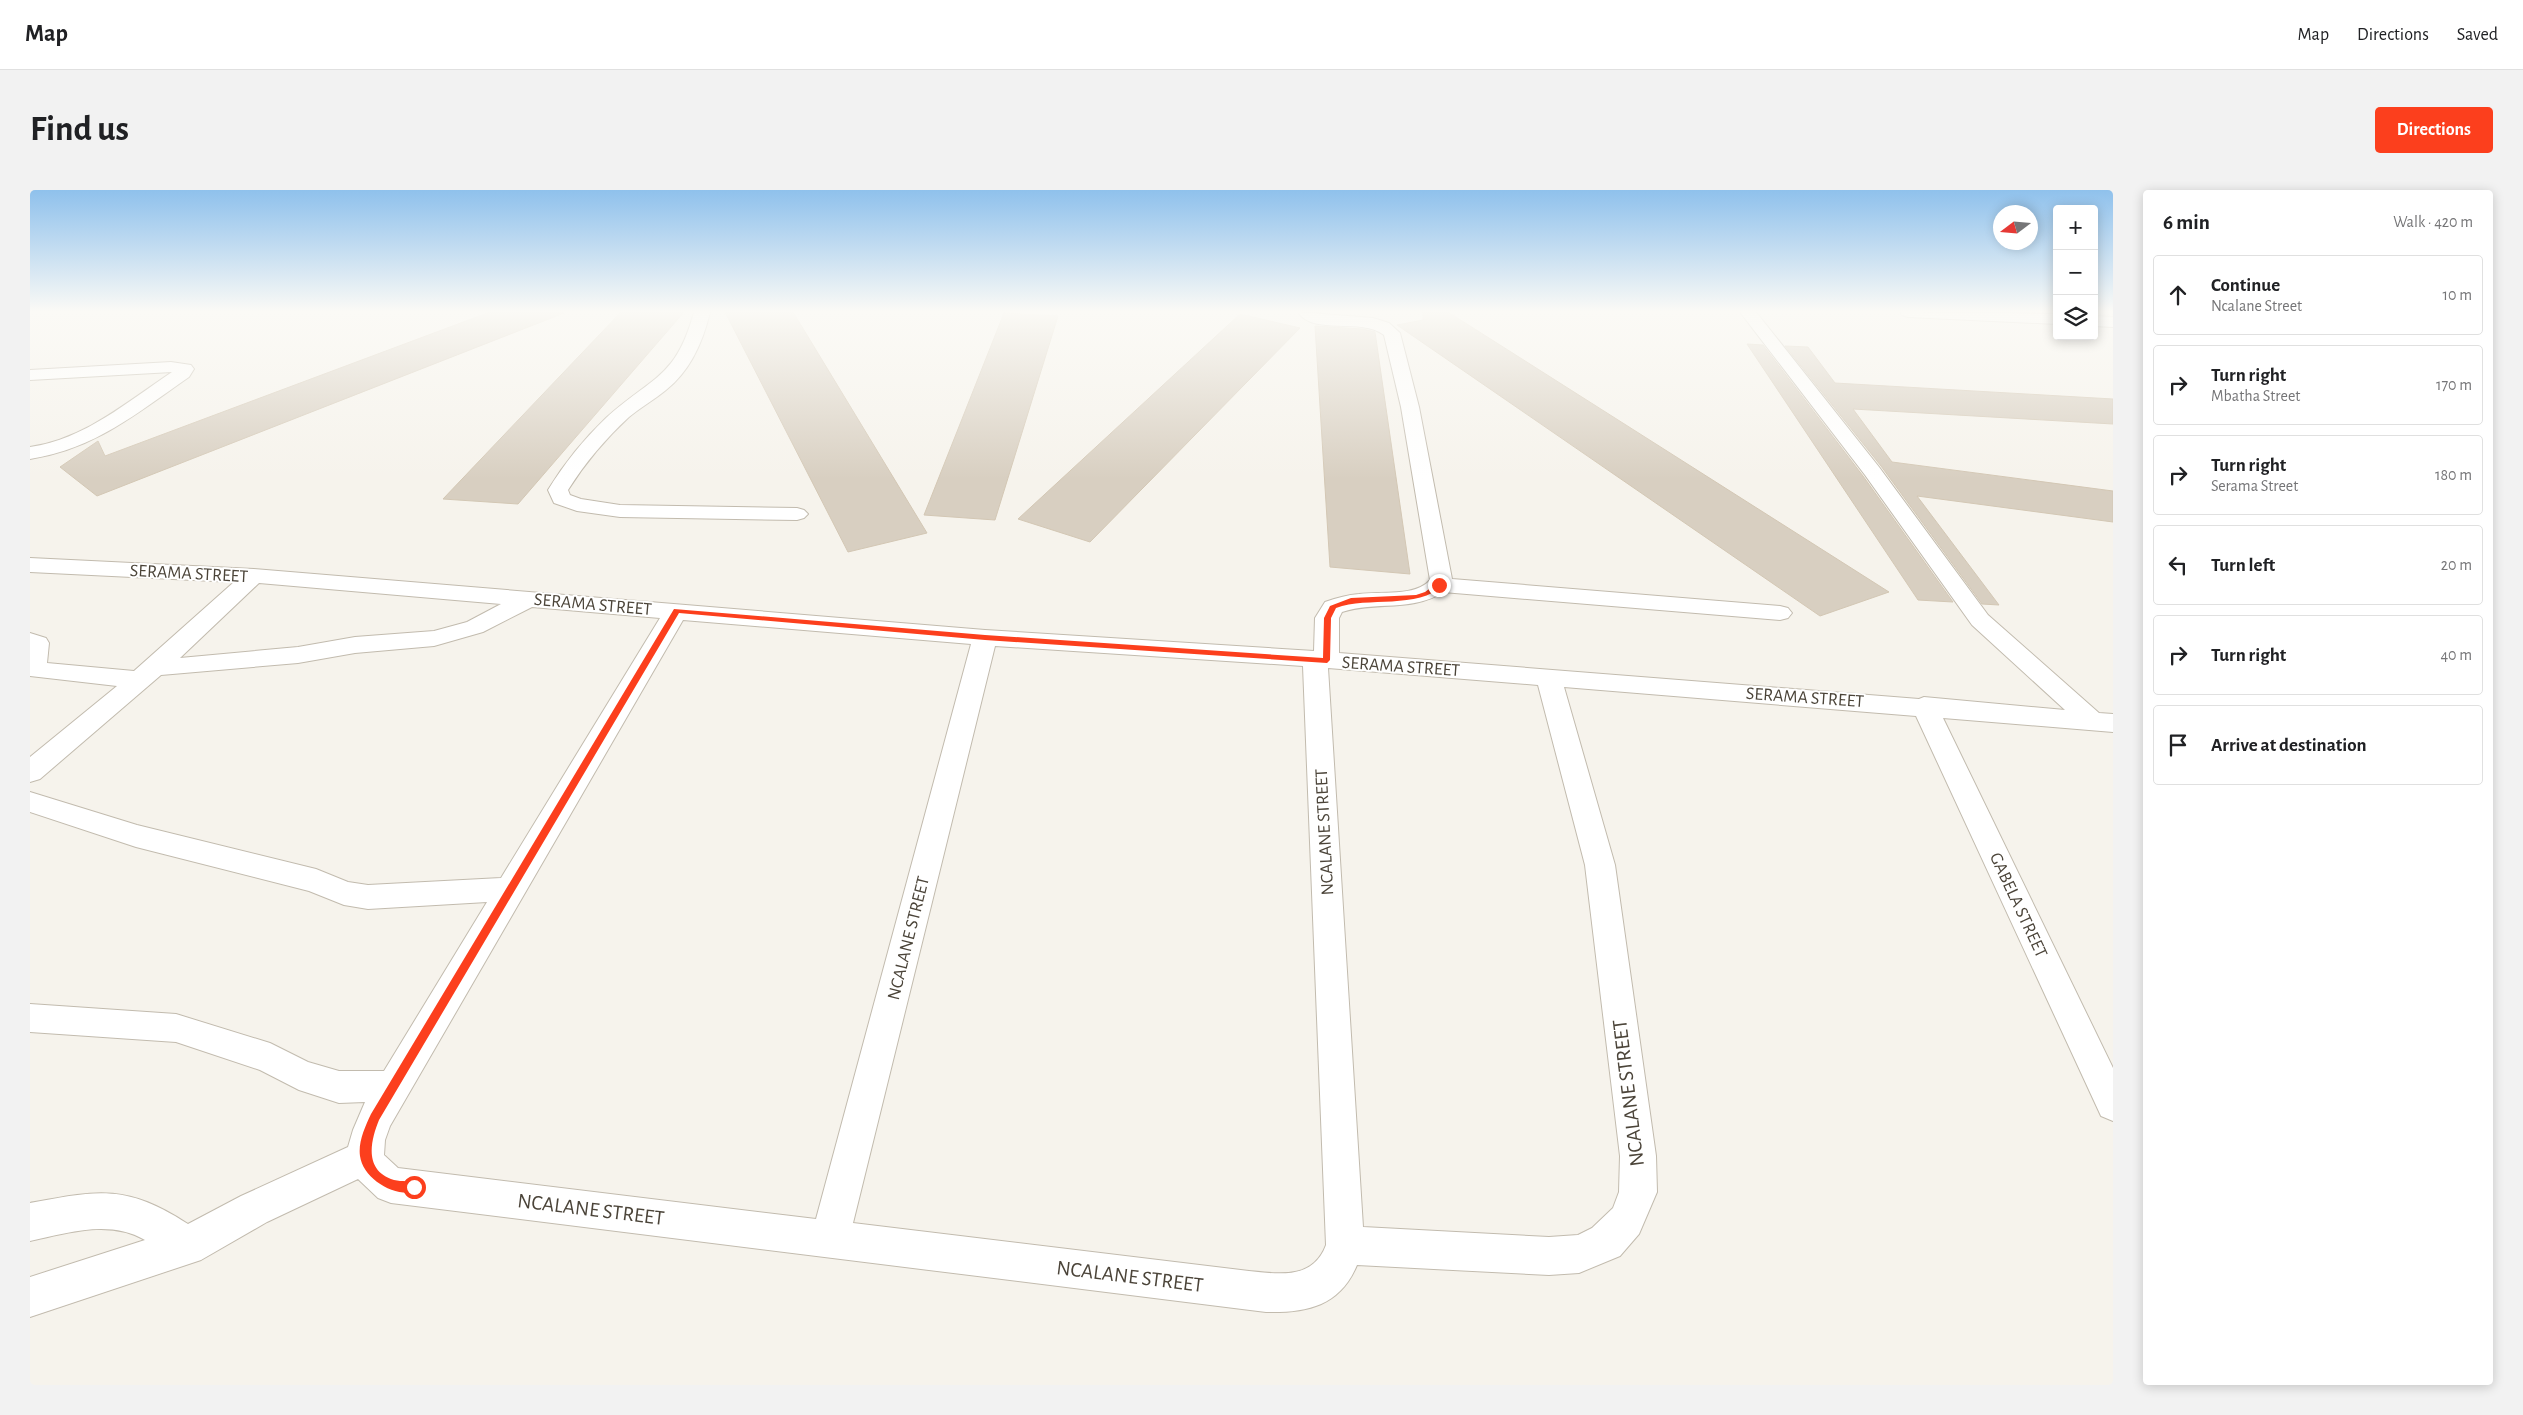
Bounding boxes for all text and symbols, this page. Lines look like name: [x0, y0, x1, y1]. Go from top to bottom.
text: Map: [25, 22, 68, 46]
text: Map: [2298, 26, 2329, 44]
text: Directions: [2357, 26, 2429, 44]
text: Saved: [2457, 26, 2498, 44]
button: Directions: [2375, 107, 2493, 153]
text: Find us: [30, 112, 129, 147]
north arrow: [1993, 205, 2038, 250]
map controls: [2053, 205, 2098, 340]
button: +: [2053, 205, 2098, 250]
text: 6 min: [2163, 212, 2210, 233]
text: Walk · 420 m: [2393, 214, 2473, 230]
button: −: [2053, 250, 2098, 295]
text: Continue: [2211, 276, 2280, 295]
icon: ahead: [2164, 281, 2192, 309]
text: 10 m: [2443, 287, 2472, 303]
button: layers: [2053, 295, 2098, 340]
text: Ncalane Street: [2211, 298, 2302, 314]
text: Turn right: [2211, 366, 2286, 385]
icon: right: [2164, 371, 2192, 399]
text: 170 m: [2436, 377, 2472, 393]
text: Mbatha Street: [2211, 388, 2300, 404]
text: Turn right: [2211, 456, 2286, 475]
icon: right: [2164, 461, 2192, 489]
text: 180 m: [2435, 467, 2472, 483]
text: Serama Street: [2211, 478, 2298, 494]
icon: left: [2164, 551, 2192, 579]
text: Turn left: [2211, 556, 2275, 575]
text: 20 m: [2441, 557, 2472, 573]
street label: SERAMA STREET: [129, 562, 249, 586]
route end: [1428, 574, 1451, 597]
street label: SERAMA STREET: [533, 591, 653, 619]
icon: right: [2164, 641, 2192, 669]
text: Turn right: [2211, 646, 2286, 665]
text: 40 m: [2440, 647, 2472, 663]
street label: SERAMA STREET: [1341, 654, 1461, 680]
street label: SERAMA STREET: [1745, 685, 1865, 711]
icon: arrive: [2164, 731, 2192, 759]
text: Arrive at destination: [2211, 736, 2367, 755]
street label: NCALANE STREET: [1313, 768, 1337, 896]
street label: GABELA STREET: [1986, 850, 2050, 961]
street label: NCALANE STREET: [885, 874, 933, 1002]
street label: NCALANE STREET: [1609, 1018, 1648, 1168]
route start: [403, 1176, 426, 1199]
street label: NCALANE STREET: [516, 1190, 666, 1229]
street label: NCALANE STREET: [1055, 1257, 1205, 1296]

